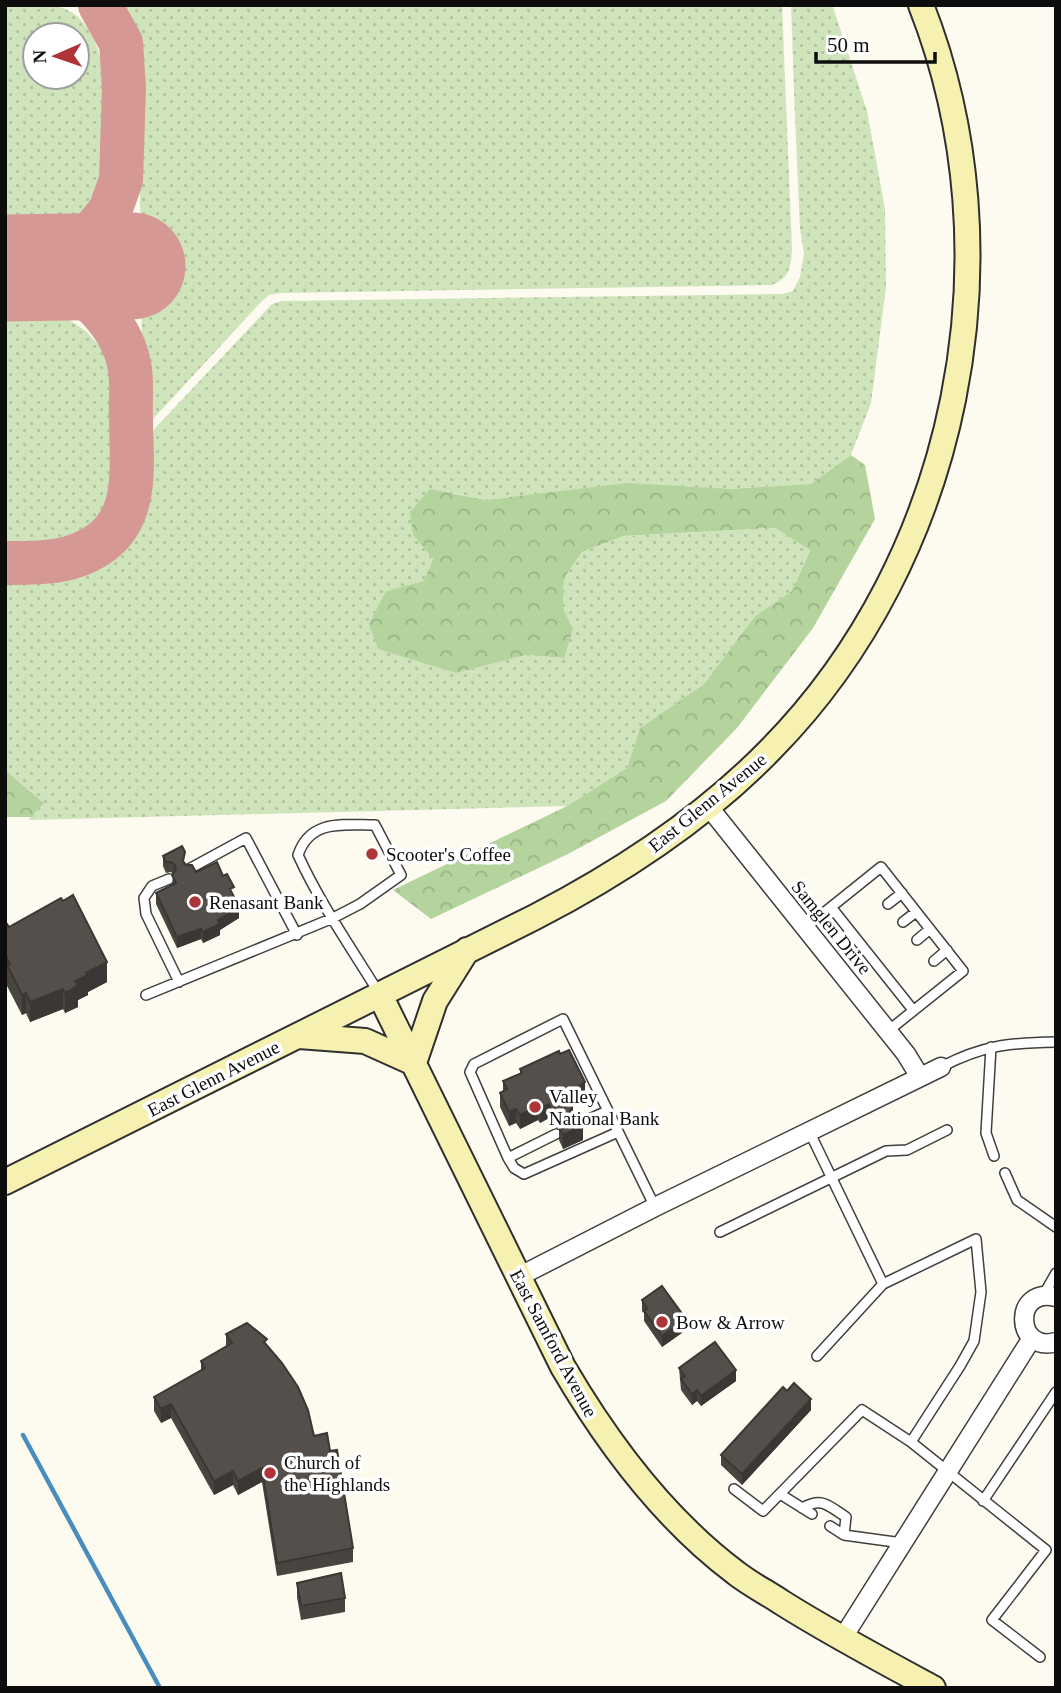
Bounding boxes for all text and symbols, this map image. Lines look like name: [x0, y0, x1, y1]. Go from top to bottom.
north arrow: [21, 21, 91, 91]
scale bar: [816, 21, 935, 65]
text: 50 m: [827, 33, 870, 57]
text: N: [29, 49, 50, 64]
street label: East Glenn Avenue: [644, 749, 770, 856]
place label: Scooter's Coffee: [386, 844, 511, 865]
marker: Scooter's Coffee: [364, 846, 380, 862]
street label: Samglen Drive: [787, 876, 876, 978]
place label: Renasant Bank: [209, 892, 324, 913]
marker: Renasant Bank: [187, 894, 203, 910]
street label: East Glenn Avenue: [144, 1036, 283, 1121]
place label: Valley National Bank: [549, 1086, 660, 1129]
marker: Valley National Bank: [527, 1099, 543, 1115]
street label: East Samford Avenue: [506, 1266, 601, 1421]
place label: Bow & Arrow: [676, 1312, 785, 1333]
marker: Bow & Arrow: [654, 1314, 670, 1330]
place label: Church of the Highlands: [284, 1452, 390, 1495]
marker: Church of the Highlands: [262, 1465, 278, 1481]

